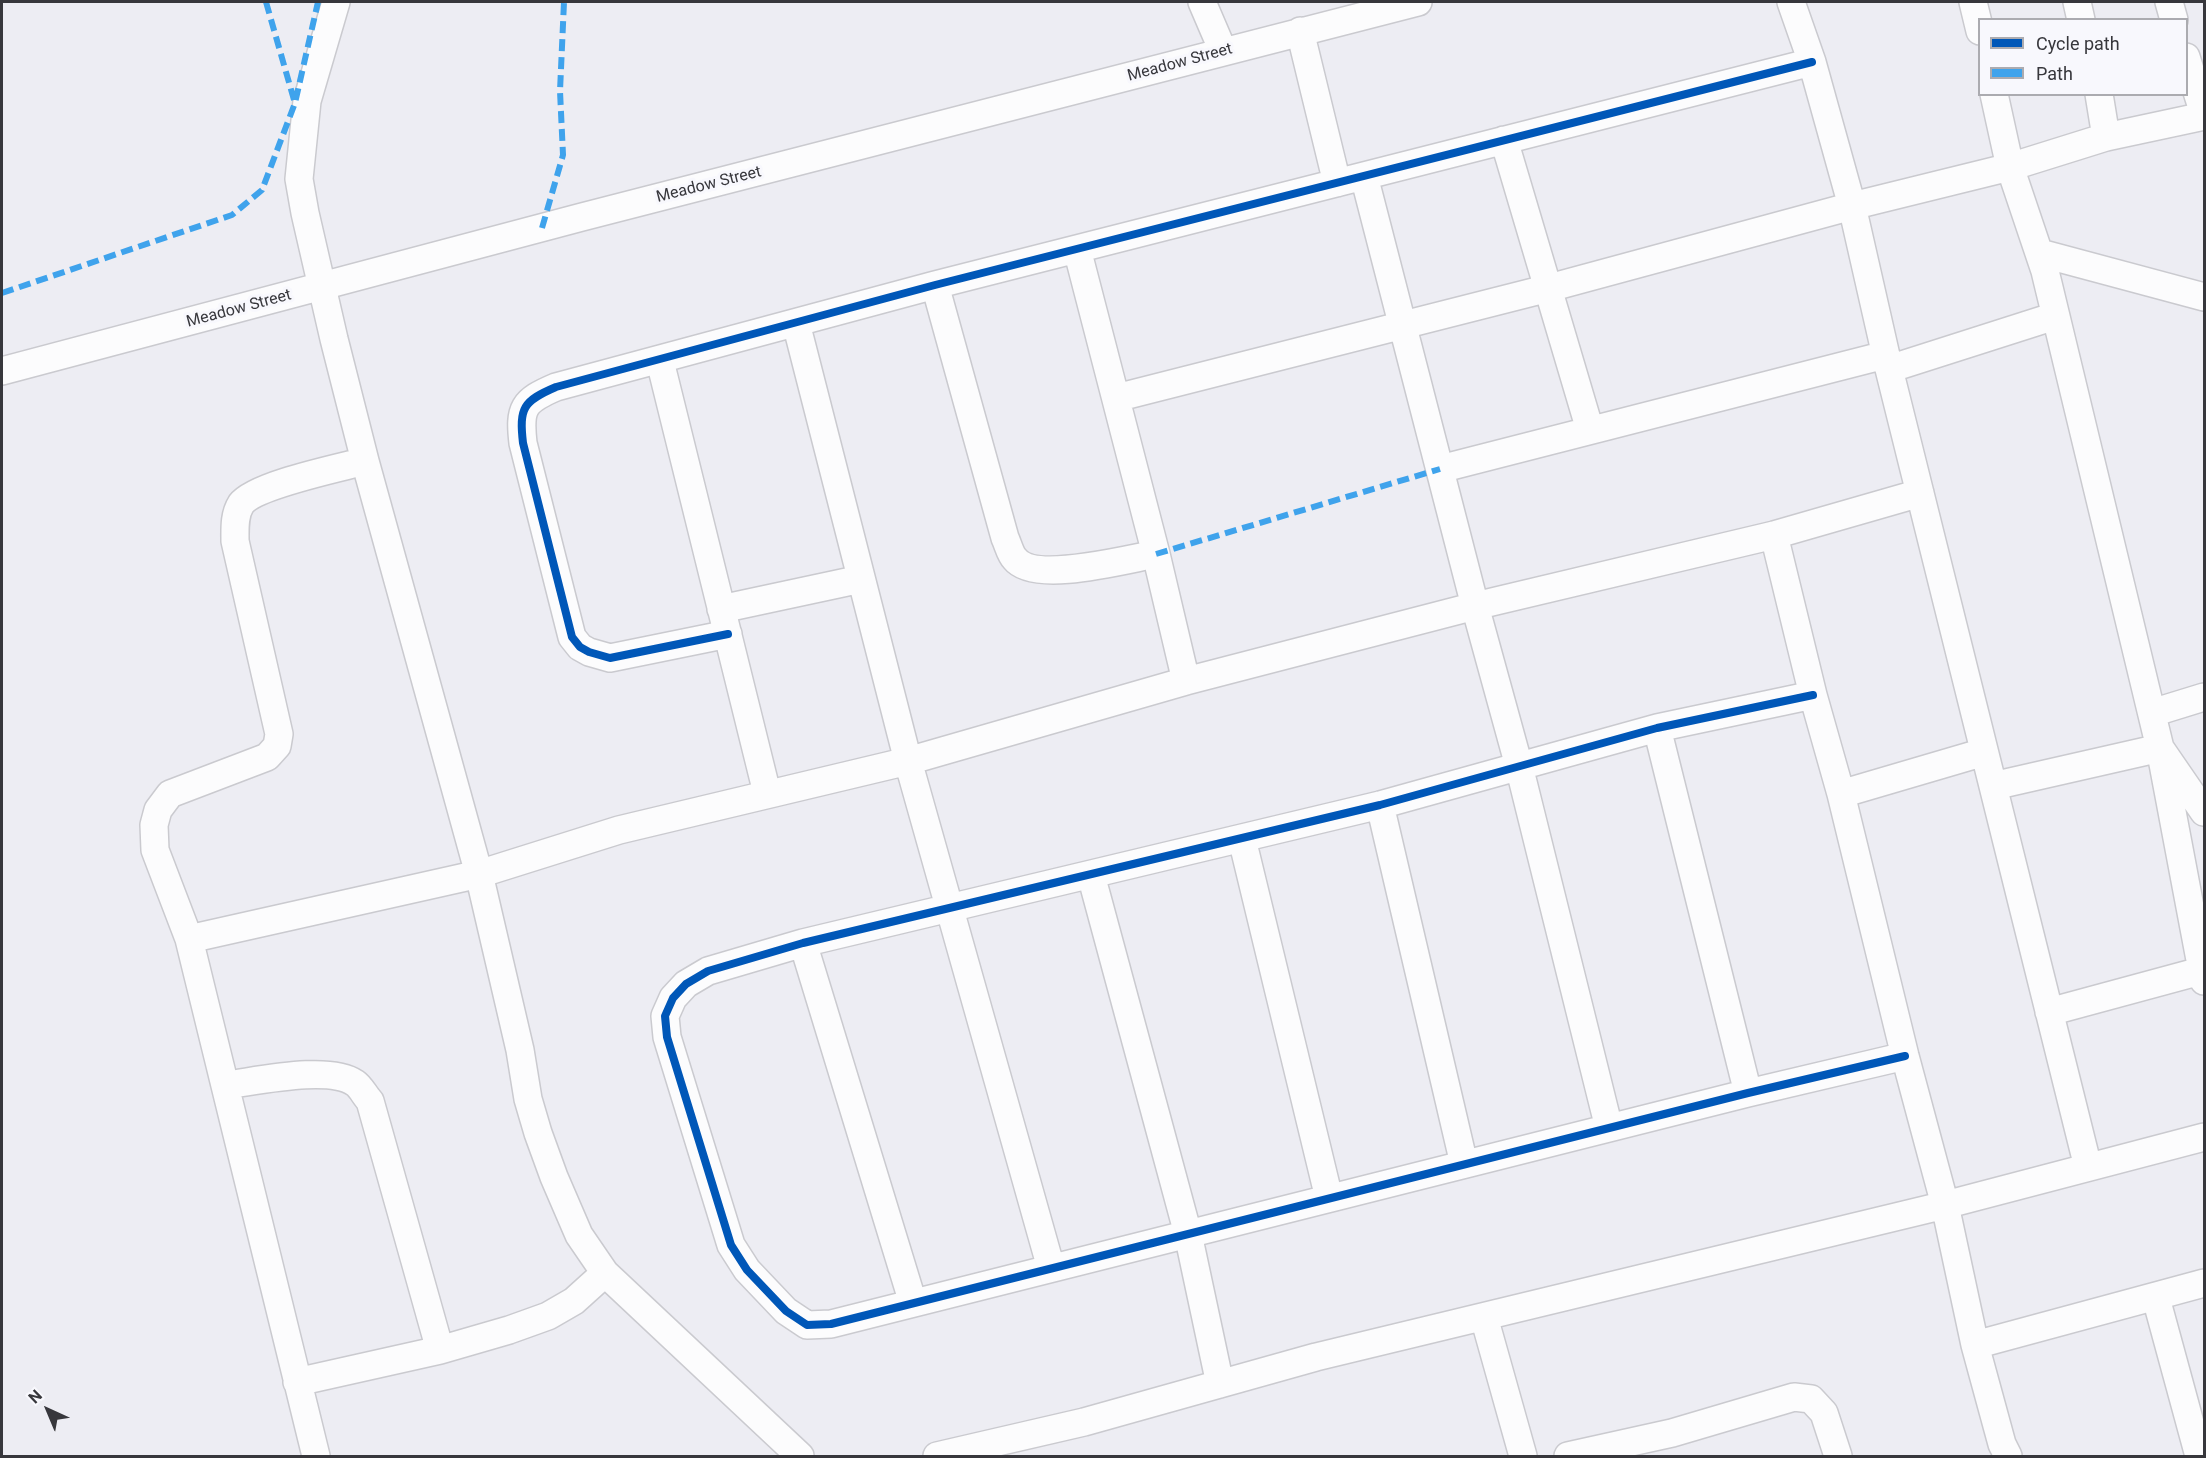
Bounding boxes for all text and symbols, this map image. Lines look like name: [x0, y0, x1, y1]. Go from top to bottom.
legend: [1978, 18, 2188, 96]
text: Cycle path: [2036, 33, 2120, 54]
street label: Meadow Street: [1126, 40, 1234, 86]
text: Path: [2036, 63, 2073, 84]
street label: Meadow Street: [655, 163, 763, 207]
street label: Meadow Street: [185, 286, 293, 332]
north arrow: [18, 1380, 78, 1440]
text: N: [24, 1386, 46, 1407]

